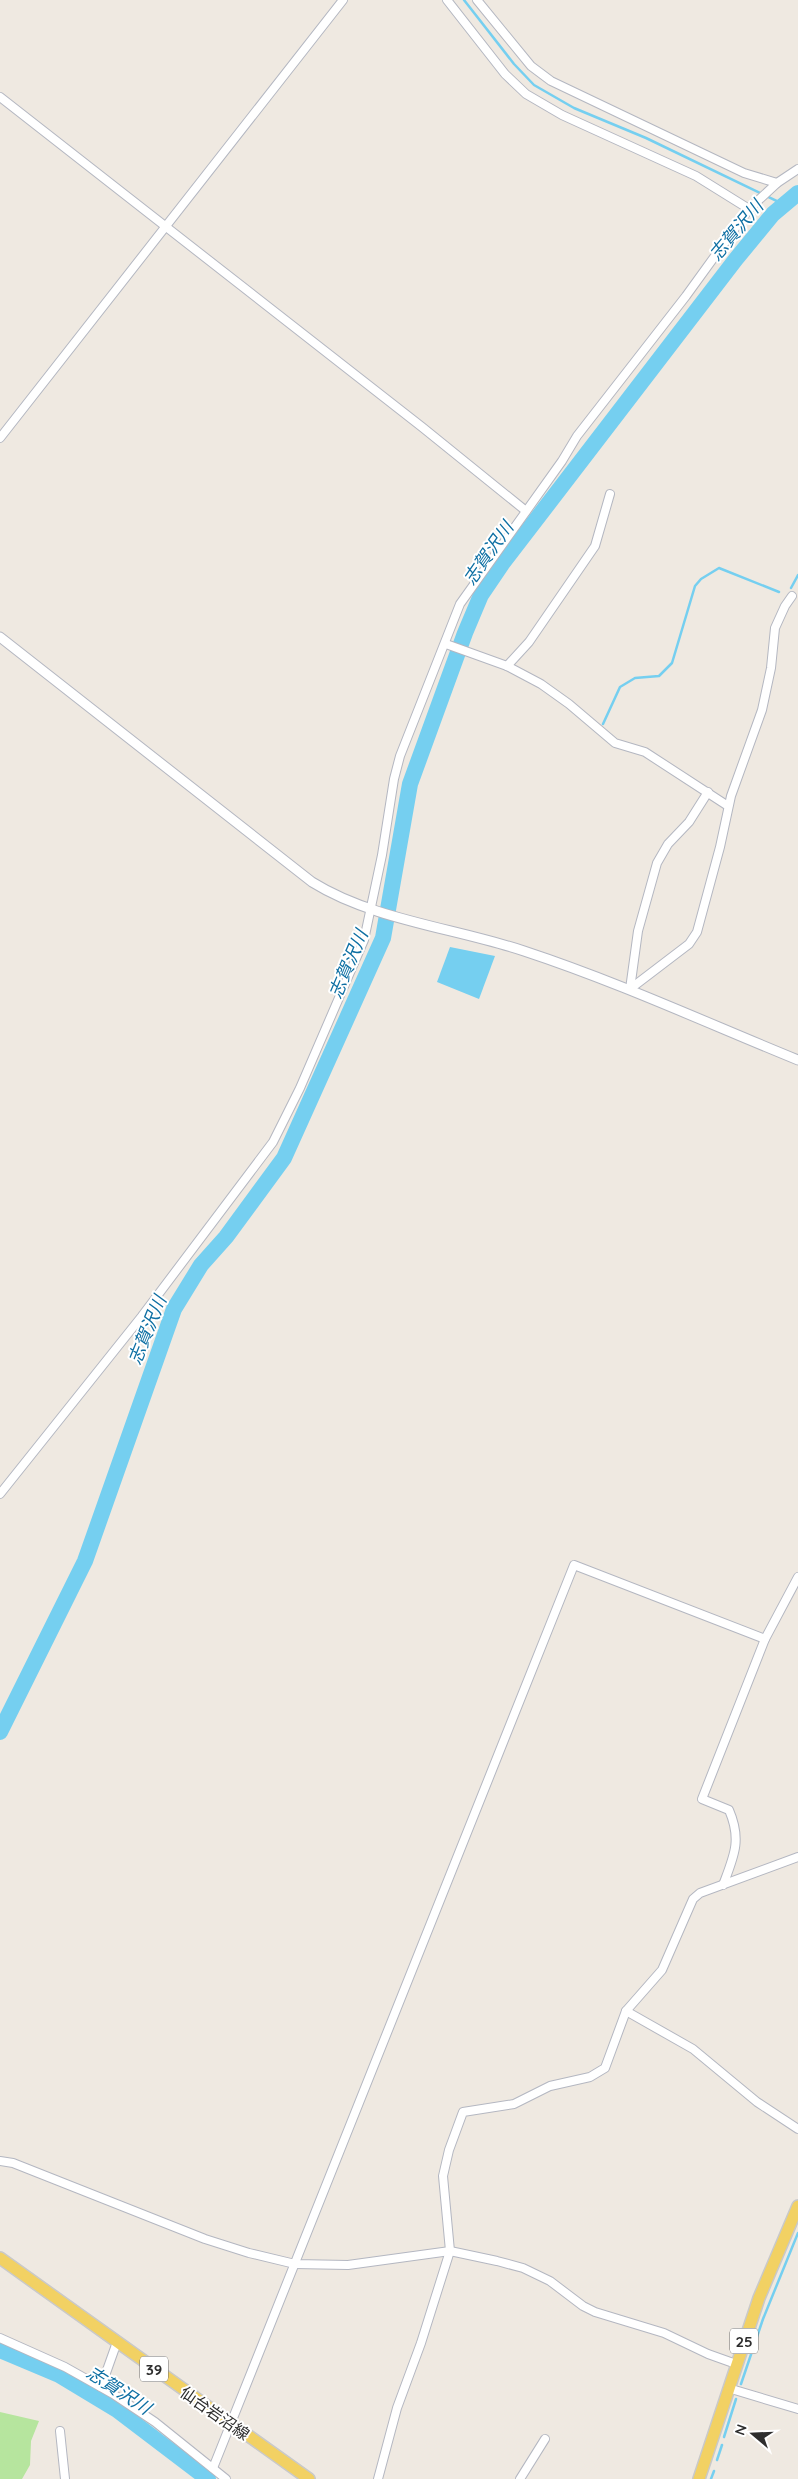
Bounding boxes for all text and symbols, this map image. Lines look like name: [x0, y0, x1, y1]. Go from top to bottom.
water label: 志賀沢川: [704, 193, 769, 265]
water label: 志賀沢川: [458, 515, 519, 589]
water label: 志賀沢川: [323, 925, 373, 1002]
water label: 志賀沢川: [123, 1290, 172, 1368]
road number: 25: [730, 2328, 758, 2354]
road number: 39: [140, 2356, 168, 2382]
water label: 志賀沢川: [83, 2361, 157, 2420]
street label: 仙台岩沼線: [176, 2382, 254, 2444]
north arrow: [728, 2409, 778, 2459]
text: N: [731, 2422, 751, 2438]

